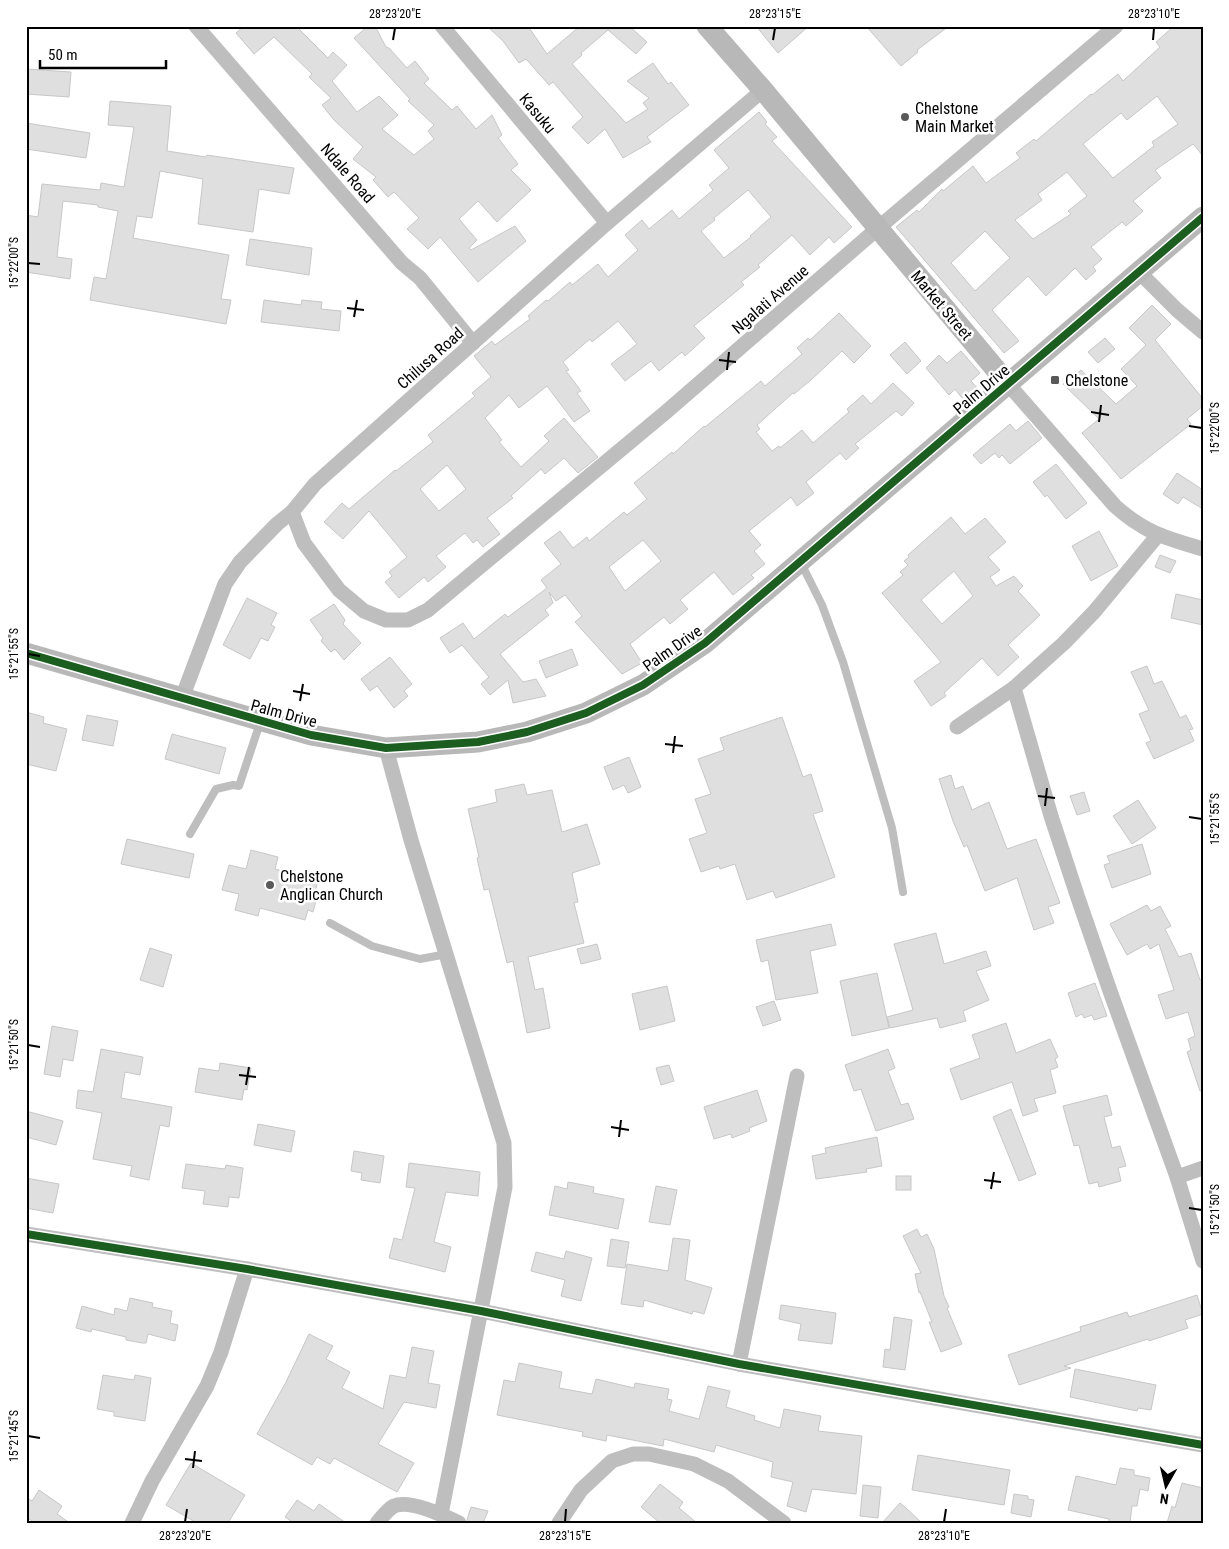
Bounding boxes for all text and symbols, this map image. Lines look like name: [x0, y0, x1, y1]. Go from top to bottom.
text: 28°23'20"E: [369, 7, 421, 21]
text: 28°23'15"E: [749, 7, 801, 21]
text: 28°23'10"E: [1128, 7, 1180, 21]
scale bar: [40, 38, 166, 70]
text: 50 m: [48, 46, 78, 64]
street label: Kasuku: [515, 89, 560, 137]
place label: Chelstone Main Market: [915, 99, 994, 136]
marker: Chelstone Main Market: [899, 111, 911, 123]
street label: Ndale Road: [317, 140, 379, 207]
text: 15°22'00"S: [7, 237, 21, 289]
street label: Ngalati Avenue: [728, 261, 812, 338]
street label: Market Street: [907, 267, 976, 344]
street label: Chilusa Road: [393, 324, 467, 393]
street label: Palm Drive: [949, 360, 1013, 418]
place label: Chelstone: [1065, 371, 1128, 390]
marker: Chelstone: [1049, 374, 1061, 386]
text: 15°22'00"S: [1208, 402, 1222, 454]
street label: Palm Drive: [639, 621, 705, 676]
text: 15°21'55"S: [7, 628, 21, 680]
street label: Palm Drive: [249, 696, 319, 731]
text: 15°21'55"S: [1208, 793, 1222, 845]
place label: Chelstone Anglican Church: [280, 867, 383, 904]
marker: Chelstone Anglican Church: [264, 879, 276, 891]
text: 15°21'50"S: [7, 1019, 21, 1071]
text: 15°21'50"S: [1208, 1184, 1222, 1236]
text: 15°21'45"S: [7, 1410, 21, 1462]
north arrow: [1142, 1462, 1192, 1512]
text: N: [1159, 1490, 1170, 1507]
text: 28°23'20"E: [159, 1529, 211, 1543]
text: 28°23'15"E: [539, 1529, 591, 1543]
text: 28°23'10"E: [918, 1529, 970, 1543]

